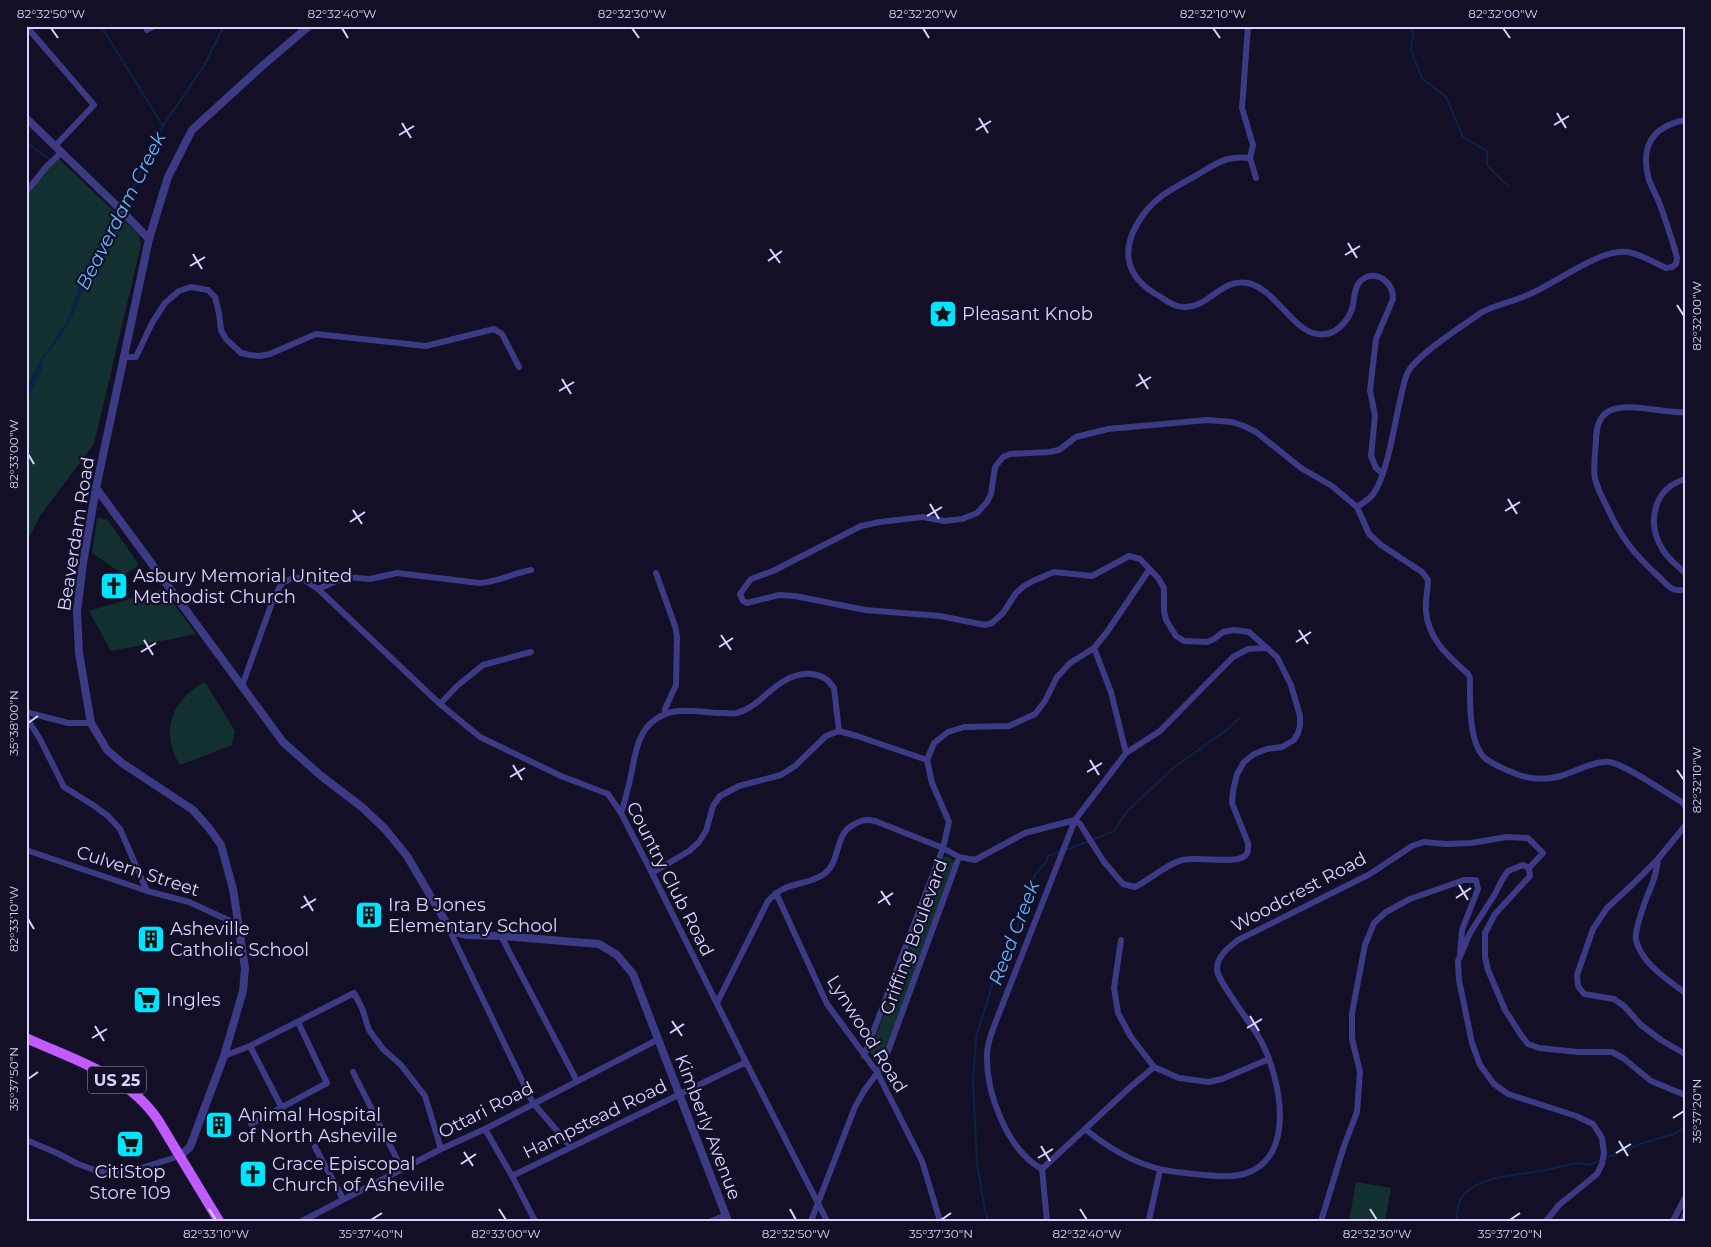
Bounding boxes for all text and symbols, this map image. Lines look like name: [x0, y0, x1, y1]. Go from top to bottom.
text: 82°32'50"W: [17, 6, 85, 21]
text: 82°32'40"W: [308, 6, 376, 21]
text: 82°32'30"W: [598, 6, 666, 21]
text: 82°32'20"W: [889, 6, 957, 21]
text: 82°32'10"W: [1180, 6, 1246, 21]
text: 82°32'00"W: [1468, 6, 1538, 21]
water label: Beaverdam Creek: [71, 128, 171, 294]
text: 82°32'00"W: [1689, 281, 1704, 351]
place icon: Pleasant Knob: [928, 299, 958, 329]
place label: Pleasant Knob: [962, 303, 1093, 325]
text: 82°33'00"W: [6, 419, 21, 489]
street label: Beaverdam Road: [53, 455, 99, 613]
place label: Asbury Memorial United Methodist Church: [133, 565, 352, 608]
church icon: Asbury Memorial United Methodist Church: [99, 571, 129, 601]
text: 35°38'00"N: [6, 690, 21, 756]
text: 82°32'10"W: [1689, 747, 1704, 813]
street label: Country Club Road: [622, 798, 718, 960]
street label: Culvern Street: [74, 841, 202, 901]
street label: Woodcrest Road: [1228, 847, 1370, 937]
street label: Griffing Boulevard: [876, 856, 952, 1018]
water label: Reed Creek: [984, 877, 1045, 988]
text: 82°33'10"W: [6, 886, 21, 952]
place label: Ira B Jones Elementary School: [388, 894, 558, 937]
building icon: Ira B Jones Elementary School: [354, 900, 384, 930]
place label: Asheville Catholic School: [170, 918, 309, 961]
building icon: Asheville Catholic School: [136, 924, 166, 954]
street label: Lynwood Road: [822, 971, 912, 1097]
supermarket icon: Ingles: [132, 985, 162, 1015]
place label: Ingles: [166, 989, 221, 1011]
text: 35°37'50"N: [6, 1047, 21, 1111]
street label: Kimberly Avenue: [670, 1051, 746, 1203]
road number: US 25: [88, 1066, 146, 1094]
street label: Hampstead Road: [519, 1075, 671, 1163]
street label: Ottari Road: [435, 1077, 537, 1143]
text: 35°37'20"N: [1689, 1079, 1704, 1143]
place label: Animal Hospital of North Asheville: [238, 1104, 397, 1147]
building icon: Animal Hospital of North Asheville: [204, 1110, 234, 1140]
supermarket icon: CitiStop Store 109: [115, 1129, 145, 1159]
place label: Grace Episcopal Church of Asheville: [272, 1153, 445, 1196]
church icon: Grace Episcopal Church of Asheville: [238, 1159, 268, 1189]
place label: CitiStop Store 109: [89, 1161, 171, 1204]
text: 82°33'10"W: [183, 1226, 249, 1241]
text: 35°37'40"N: [339, 1226, 403, 1241]
text: 82°33'00"W: [471, 1226, 541, 1241]
text: 82°32'50"W: [762, 1226, 830, 1241]
text: 35°37'30"N: [909, 1226, 973, 1241]
text: 82°32'40"W: [1053, 1226, 1121, 1241]
text: 82°32'30"W: [1343, 1226, 1411, 1241]
text: 35°37'20"N: [1478, 1226, 1542, 1241]

